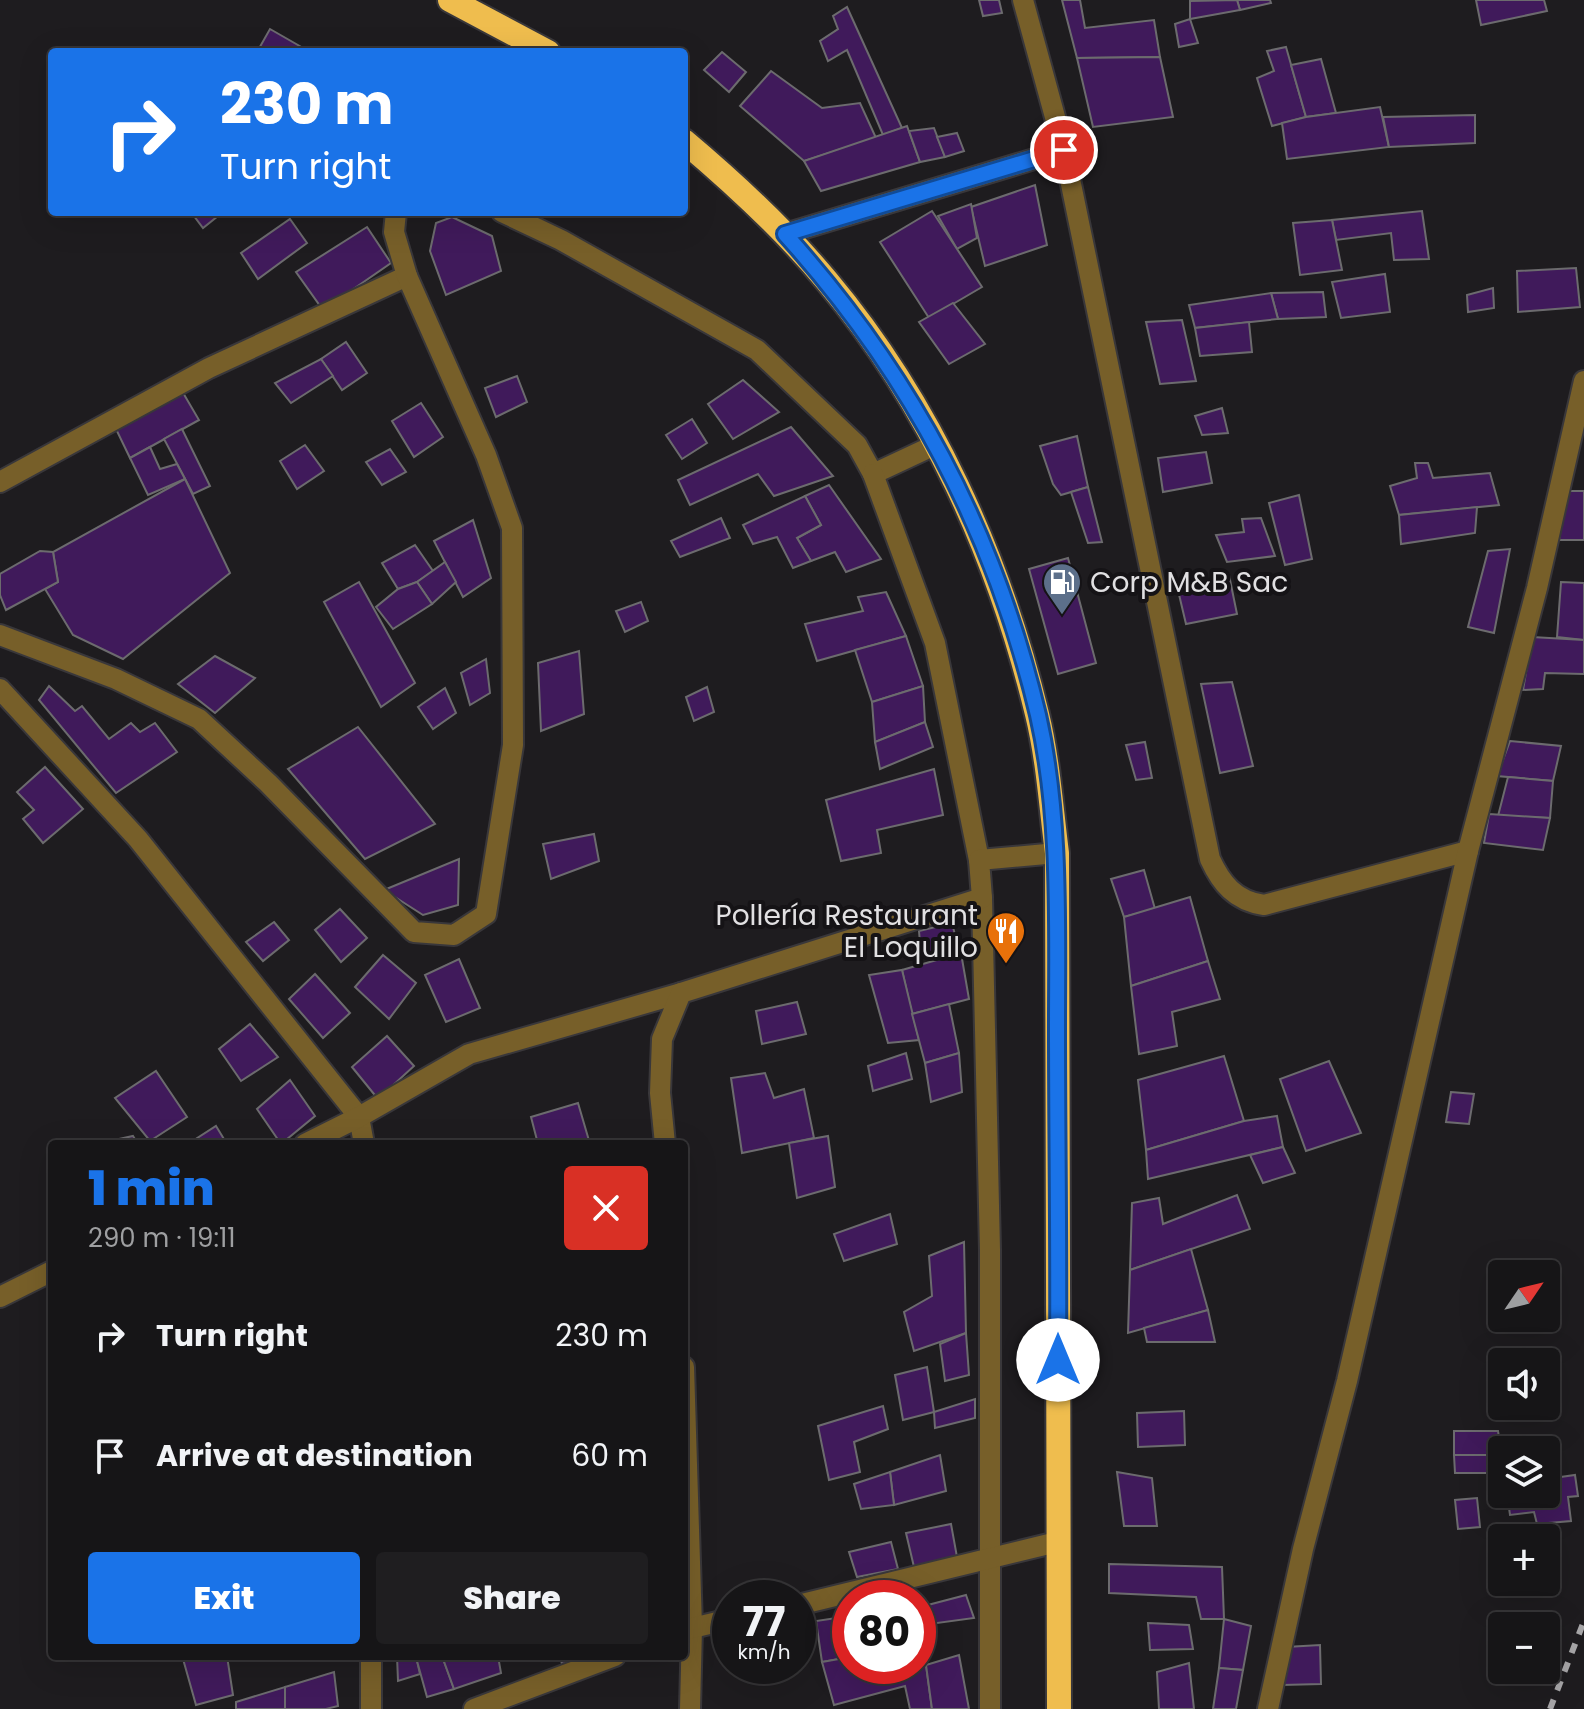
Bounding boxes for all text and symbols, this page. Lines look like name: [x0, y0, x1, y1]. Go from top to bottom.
text: 230 m: [220, 65, 394, 144]
icon: right: [88, 80, 192, 184]
pin: [1030, 116, 1098, 184]
icon: arrive: [1042, 128, 1086, 172]
text: Turn right: [220, 141, 391, 192]
fuel station icon: Corp M&B Sac: [1041, 561, 1083, 616]
place label: Corp M&B Sac: [1090, 563, 1288, 602]
place label: Pollería Restaurant El Loquillo: [715, 896, 978, 967]
restaurant icon: Pollería Restaurant El Loquillo: [985, 910, 1027, 965]
text: 1 min: [88, 1155, 215, 1222]
button: close: [564, 1166, 648, 1250]
text: 290 m · 19:11: [88, 1220, 236, 1256]
north arrow: [1488, 1260, 1560, 1332]
map controls: [1488, 1260, 1560, 1684]
icon: right: [88, 1314, 132, 1358]
text: Turn right: [156, 1314, 308, 1357]
text: 230 m: [555, 1314, 648, 1357]
position arrow: [1016, 1318, 1100, 1402]
button: sound: [1488, 1348, 1560, 1420]
icon: arrive: [88, 1434, 132, 1478]
text: Arrive at destination: [156, 1434, 473, 1477]
text: 60 m: [571, 1434, 648, 1477]
button: layers: [1488, 1436, 1560, 1508]
button: +: [1488, 1524, 1560, 1596]
button: Exit: [88, 1552, 360, 1644]
button: Share: [376, 1552, 648, 1644]
speed limit sign: 80: [832, 1580, 936, 1684]
text: 77: [743, 1594, 785, 1650]
button: −: [1488, 1612, 1560, 1684]
text: km/h: [737, 1638, 791, 1666]

